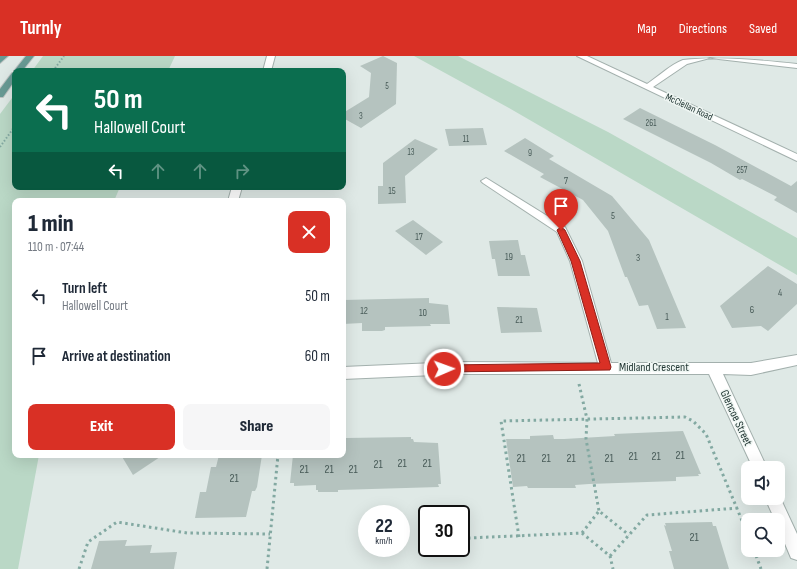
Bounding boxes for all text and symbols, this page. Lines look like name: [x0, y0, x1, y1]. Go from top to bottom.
text: Turnly: [20, 17, 62, 40]
text: Map: [637, 20, 657, 37]
text: Directions: [679, 20, 727, 37]
text: Saved: [749, 20, 777, 37]
house number: 5: [385, 81, 389, 92]
text: 50 m: [94, 83, 143, 116]
icon: left: [28, 84, 80, 136]
street label: McClellan Road: [663, 91, 715, 123]
house number: 3: [359, 111, 363, 122]
text: Hallowell Court: [94, 117, 185, 138]
house number: 261: [646, 118, 657, 129]
house number: 11: [463, 134, 470, 145]
house number: 13: [408, 147, 415, 158]
house number: 9: [528, 148, 532, 159]
icon: left: [105, 160, 127, 182]
icon: ahead: [147, 160, 169, 182]
icon: ahead: [189, 160, 211, 182]
icon: right: [231, 160, 253, 182]
house number: 257: [737, 165, 748, 176]
house number: 7: [564, 175, 568, 187]
house number: 15: [388, 185, 396, 197]
pin: [544, 189, 578, 230]
icon: arrive: [550, 195, 572, 217]
text: 1 min: [28, 209, 74, 238]
house number: 5: [611, 210, 615, 222]
button: close: [288, 211, 330, 253]
house number: 17: [415, 231, 423, 243]
text: 110 m · 07:44: [28, 239, 84, 255]
house number: 19: [505, 251, 513, 263]
house number: 3: [636, 252, 640, 264]
text: Turn left: [62, 279, 107, 298]
icon: left: [28, 285, 50, 307]
text: 50 m: [305, 287, 330, 306]
house number: 4: [778, 287, 782, 299]
text: Hallowell Court: [62, 298, 128, 314]
house number: 6: [750, 304, 754, 316]
house number: 12: [360, 305, 368, 317]
house number: 10: [419, 307, 427, 319]
house number: 1: [665, 311, 669, 323]
house number: 21: [515, 314, 523, 326]
icon: arrive: [28, 345, 50, 367]
text: Arrive at destination: [62, 347, 171, 366]
text: 60 m: [305, 347, 330, 366]
position arrow: [423, 348, 465, 390]
street label: Midland Crescent: [619, 360, 689, 375]
street label: Glencoe Street: [717, 388, 756, 449]
button: Exit: [28, 404, 175, 450]
button: Share: [183, 404, 330, 450]
house number: 21: [675, 448, 685, 463]
house number: 21: [628, 449, 638, 464]
house number: 21: [651, 449, 661, 464]
house number: 21: [516, 451, 526, 466]
house number: 21: [541, 451, 551, 466]
house number: 21: [566, 451, 576, 466]
house number: 21: [604, 451, 614, 466]
house number: 21: [397, 456, 407, 471]
house number: 21: [422, 456, 432, 471]
house number: 21: [373, 457, 383, 472]
map controls: [741, 461, 785, 557]
button: sound: [741, 461, 785, 505]
house number: 21: [299, 462, 309, 477]
house number: 21: [324, 462, 334, 477]
house number: 21: [348, 462, 358, 477]
house number: 21: [229, 471, 239, 486]
speed limit sign: 30: [418, 505, 470, 557]
button: search: [741, 513, 785, 557]
text: 22: [375, 514, 393, 538]
house number: 21: [689, 530, 699, 545]
text: km/h: [375, 535, 393, 547]

